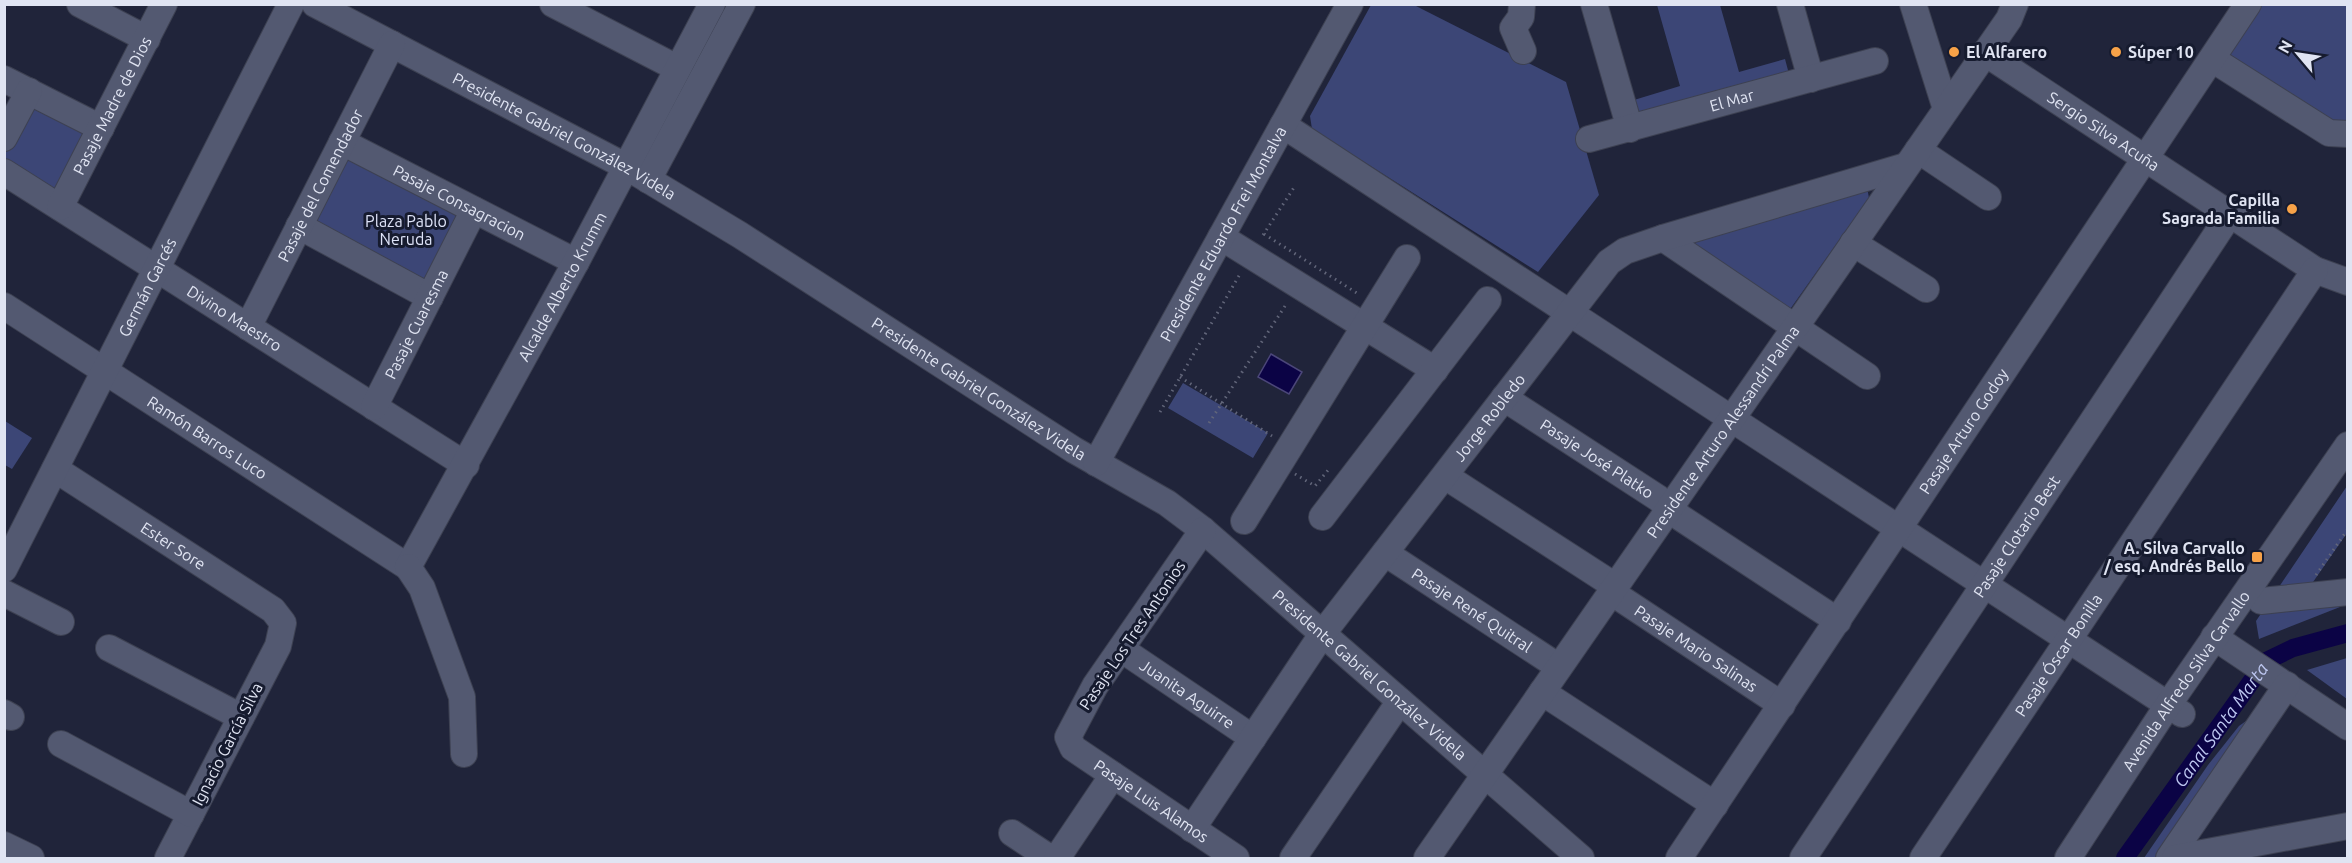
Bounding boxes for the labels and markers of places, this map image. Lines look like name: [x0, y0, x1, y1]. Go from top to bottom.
place label: El Alfarero: [1966, 43, 2047, 61]
place label: Súper 10: [2128, 43, 2194, 61]
marker: El Alfarero: [1947, 45, 1961, 59]
marker: Súper 10: [2109, 45, 2123, 59]
place label: Capilla Sagrada Familia: [2162, 191, 2280, 227]
marker: Capilla Sagrada Familia: [2285, 202, 2299, 216]
place label: A. Silva Carvallo / esq. Andrés Bello: [2103, 539, 2245, 575]
marker: A. Silva Carvallo / esq. Andrés Bello: [2250, 550, 2264, 564]

